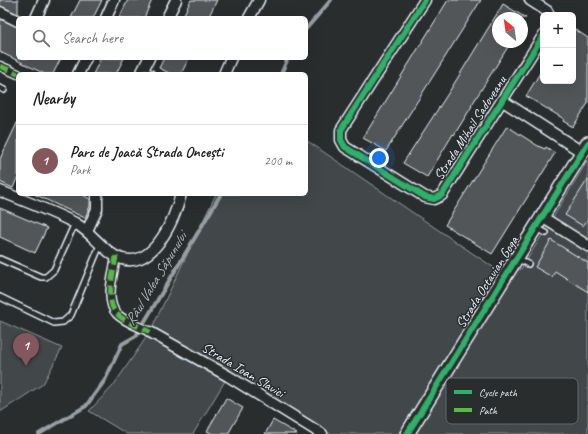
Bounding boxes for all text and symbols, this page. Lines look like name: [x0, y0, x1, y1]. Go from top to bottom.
north arrow: [492, 12, 528, 48]
map controls: [540, 12, 576, 84]
button: +: [540, 12, 576, 48]
search box: [16, 16, 308, 60]
icon: search: [30, 27, 52, 49]
text: Search here: [62, 29, 123, 48]
button: −: [540, 48, 576, 84]
street label: Strada Mihail Sadoveanu: [430, 72, 510, 183]
text: Nearby: [32, 88, 75, 109]
text: Parc de Joacă Strada Oncești: [70, 143, 223, 162]
your location: [369, 148, 389, 168]
text: 1: [42, 153, 48, 169]
text: 200 m: [264, 153, 292, 169]
text: Park: [70, 162, 91, 178]
water label: Râul Valea Săpunului: [121, 226, 193, 329]
street label: Strada Octavian Goga: [452, 232, 523, 331]
pin: 1: [13, 333, 39, 366]
street label: Strada Ioan Slavici: [199, 339, 289, 403]
legend: [446, 378, 578, 424]
text: Cycle path: [479, 385, 518, 399]
text: Path: [479, 403, 498, 417]

